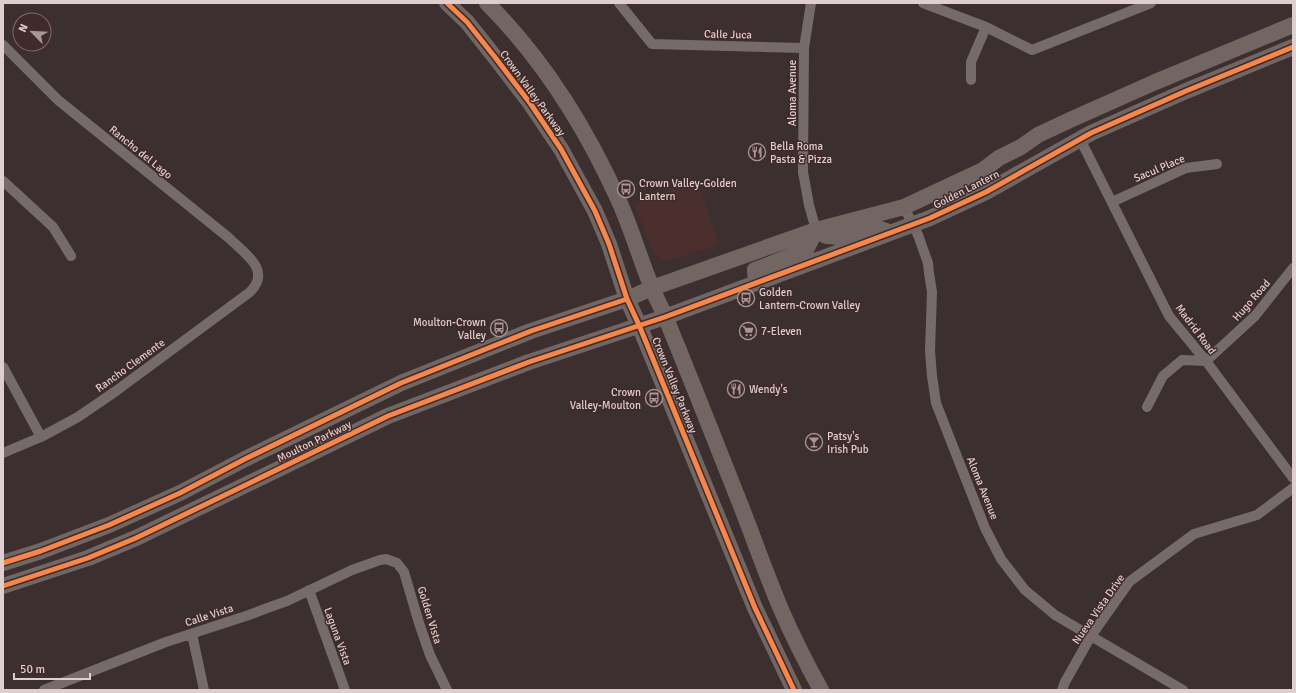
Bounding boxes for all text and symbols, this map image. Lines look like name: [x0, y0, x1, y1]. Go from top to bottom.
north arrow: [12, 12, 52, 52]
text: N: [16, 22, 31, 34]
street label: Calle Juca: [704, 28, 753, 41]
street label: Crown Valley Parkway: [497, 48, 569, 139]
street label: Aloma Avenue: [786, 60, 799, 126]
street label: Rancho del Lago: [107, 123, 175, 182]
place label: Bella Roma Pasta & Pizza: [770, 140, 833, 166]
restaurant icon: Bella Roma Pasta & Pizza: [747, 142, 767, 162]
street label: Sacul Place: [1132, 152, 1187, 185]
street label: Golden Lantern: [931, 167, 1001, 212]
place label: Crown Valley-Golden Lantern: [639, 177, 737, 203]
bus stop icon: Crown Valley-Golden Lantern: [616, 179, 636, 199]
street label: Hugo Road: [1230, 277, 1273, 324]
place label: Golden Lantern-Crown Valley: [759, 286, 861, 312]
bus stop icon: Golden Lantern-Crown Valley: [736, 288, 756, 308]
street label: Madrid Road: [1173, 302, 1219, 357]
place label: Moulton-Crown Valley: [413, 316, 487, 342]
bus stop icon: Moulton-Crown Valley: [489, 318, 509, 338]
supermarket icon: 7-Eleven: [738, 321, 758, 341]
place label: 7-Eleven: [761, 325, 802, 338]
street label: Crown Valley Parkway: [649, 335, 700, 436]
street label: Rancho Clemente: [93, 336, 167, 395]
restaurant icon: Wendy's: [726, 379, 746, 399]
place label: Wendy's: [749, 383, 788, 396]
place label: Crown Valley-Moulton: [570, 386, 641, 412]
bus stop icon: Crown Valley-Moulton: [644, 388, 664, 408]
street label: Moulton Parkway: [275, 417, 354, 465]
place label: Patsy's Irish Pub: [827, 430, 869, 456]
bar icon: Patsy's Irish Pub: [804, 432, 824, 452]
street label: Aloma Avenue: [964, 455, 1001, 522]
street label: Nueva Vista Drive: [1069, 572, 1127, 647]
street label: Golden Vista: [415, 585, 445, 646]
street label: Calle Vista: [183, 601, 235, 629]
street label: Laguna Vista: [321, 606, 354, 667]
scale bar: [14, 655, 90, 681]
text: 50 m: [20, 662, 45, 677]

